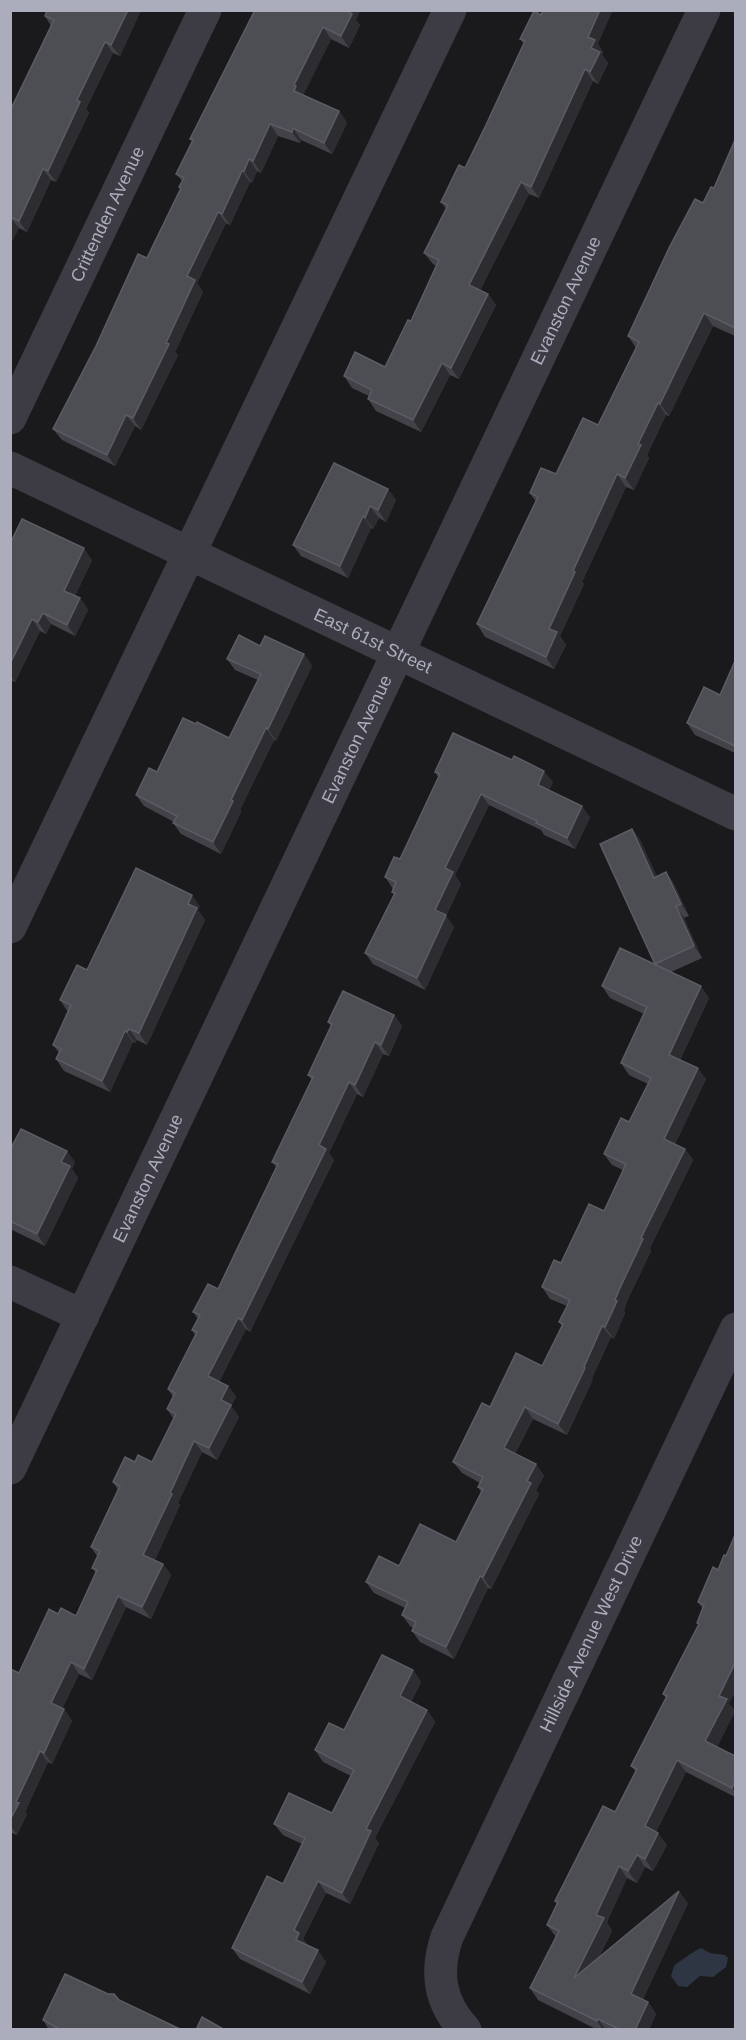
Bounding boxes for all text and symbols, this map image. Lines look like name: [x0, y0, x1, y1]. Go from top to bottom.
street label: Crittenden Avenue: [67, 143, 148, 285]
street label: Evanston Avenue: [527, 233, 605, 368]
street label: East 61st Street: [311, 604, 435, 678]
street label: Evanston Avenue: [318, 672, 396, 807]
street label: Evanston Avenue: [109, 1111, 187, 1246]
street label: Hillside Avenue West Drive: [536, 1532, 646, 1735]

